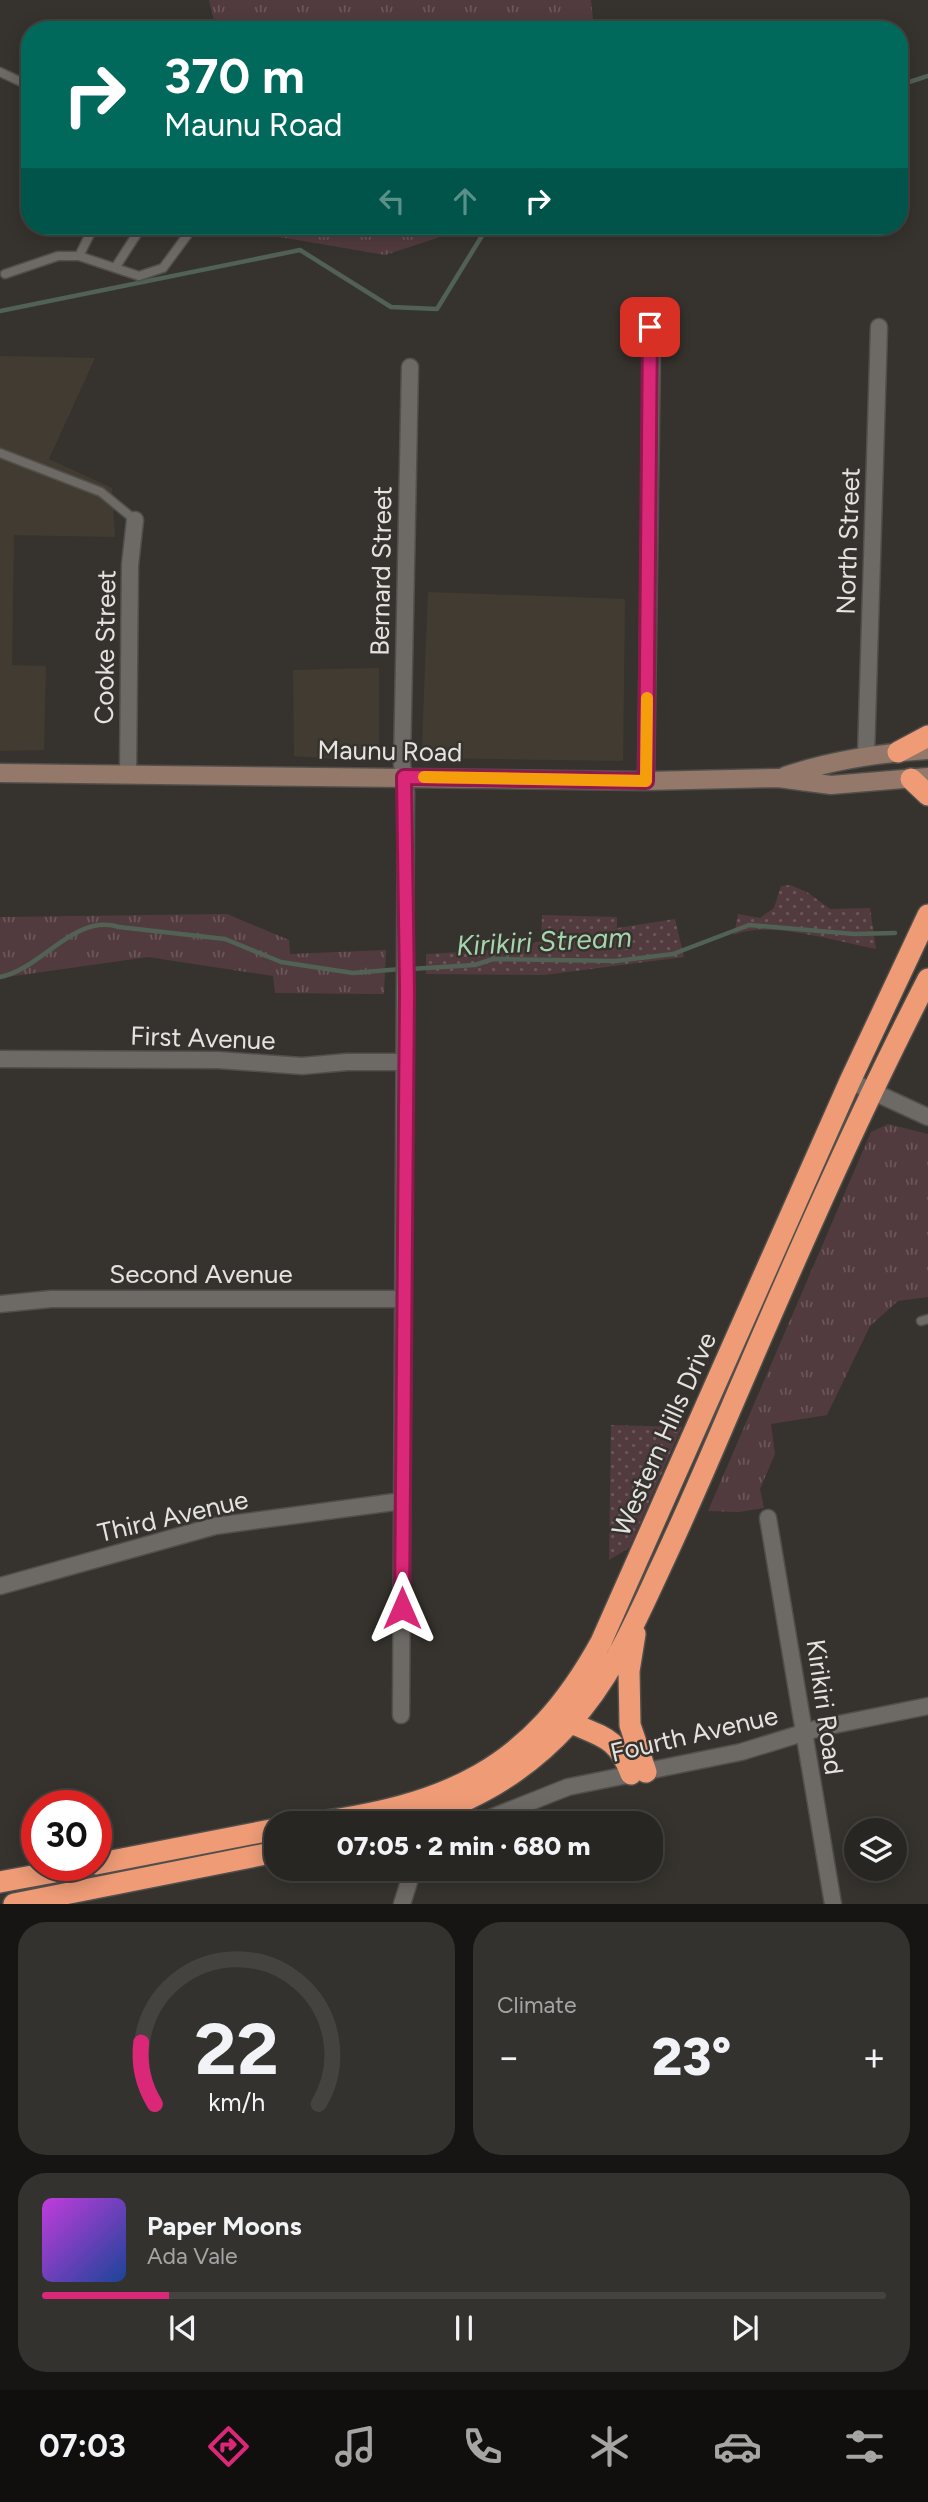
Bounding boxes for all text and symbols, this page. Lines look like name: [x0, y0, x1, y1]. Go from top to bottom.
text: 370 m: [164, 46, 305, 105]
icon: right: [49, 49, 140, 140]
text: Maunu Road: [164, 106, 343, 144]
icon: left: [373, 182, 411, 220]
icon: ahead: [446, 182, 484, 220]
icon: right: [519, 182, 557, 220]
pin: [620, 297, 680, 357]
icon: arrive: [631, 308, 669, 346]
street label: North Street: [829, 467, 867, 615]
street label: Bernard Street: [364, 486, 398, 656]
street label: Cooke Street: [88, 569, 122, 725]
street label: Maunu Road: [317, 734, 463, 768]
water label: Kirikiri Stream: [455, 919, 633, 963]
street label: First Avenue: [130, 1019, 276, 1057]
street label: Second Avenue: [109, 1258, 293, 1290]
street label: Western Hills Drive: [605, 1327, 723, 1541]
street label: Third Avenue: [95, 1483, 251, 1549]
position arrow: [365, 1571, 439, 1645]
street label: Kirikiri Road: [800, 1637, 850, 1777]
street label: Fourth Avenue: [607, 1699, 781, 1769]
speed limit sign: 30: [21, 1790, 112, 1881]
map controls: [844, 1818, 907, 1881]
button: layers: [844, 1818, 907, 1881]
text: 07:05 · 2 min · 680 m: [337, 1830, 590, 1862]
text: Climate: [497, 1991, 576, 2019]
text: 22: [194, 2006, 279, 2093]
text: 23°: [652, 2026, 731, 2088]
text: −: [497, 2034, 521, 2080]
text: +: [862, 2034, 886, 2080]
text: km/h: [208, 2087, 265, 2117]
text: Paper Moons: [147, 2210, 302, 2242]
text: Ada Vale: [147, 2242, 238, 2270]
icon: previous: [164, 2309, 202, 2347]
icon: pause: [445, 2309, 483, 2347]
icon: next: [726, 2309, 764, 2347]
icon: directions: [204, 2422, 253, 2471]
icon: music: [331, 2422, 380, 2471]
icon: phone: [458, 2422, 507, 2471]
icon: climate: [585, 2422, 634, 2471]
icon: car: [713, 2422, 762, 2471]
icon: filters: [840, 2422, 889, 2471]
text: 07:03: [39, 2427, 126, 2465]

